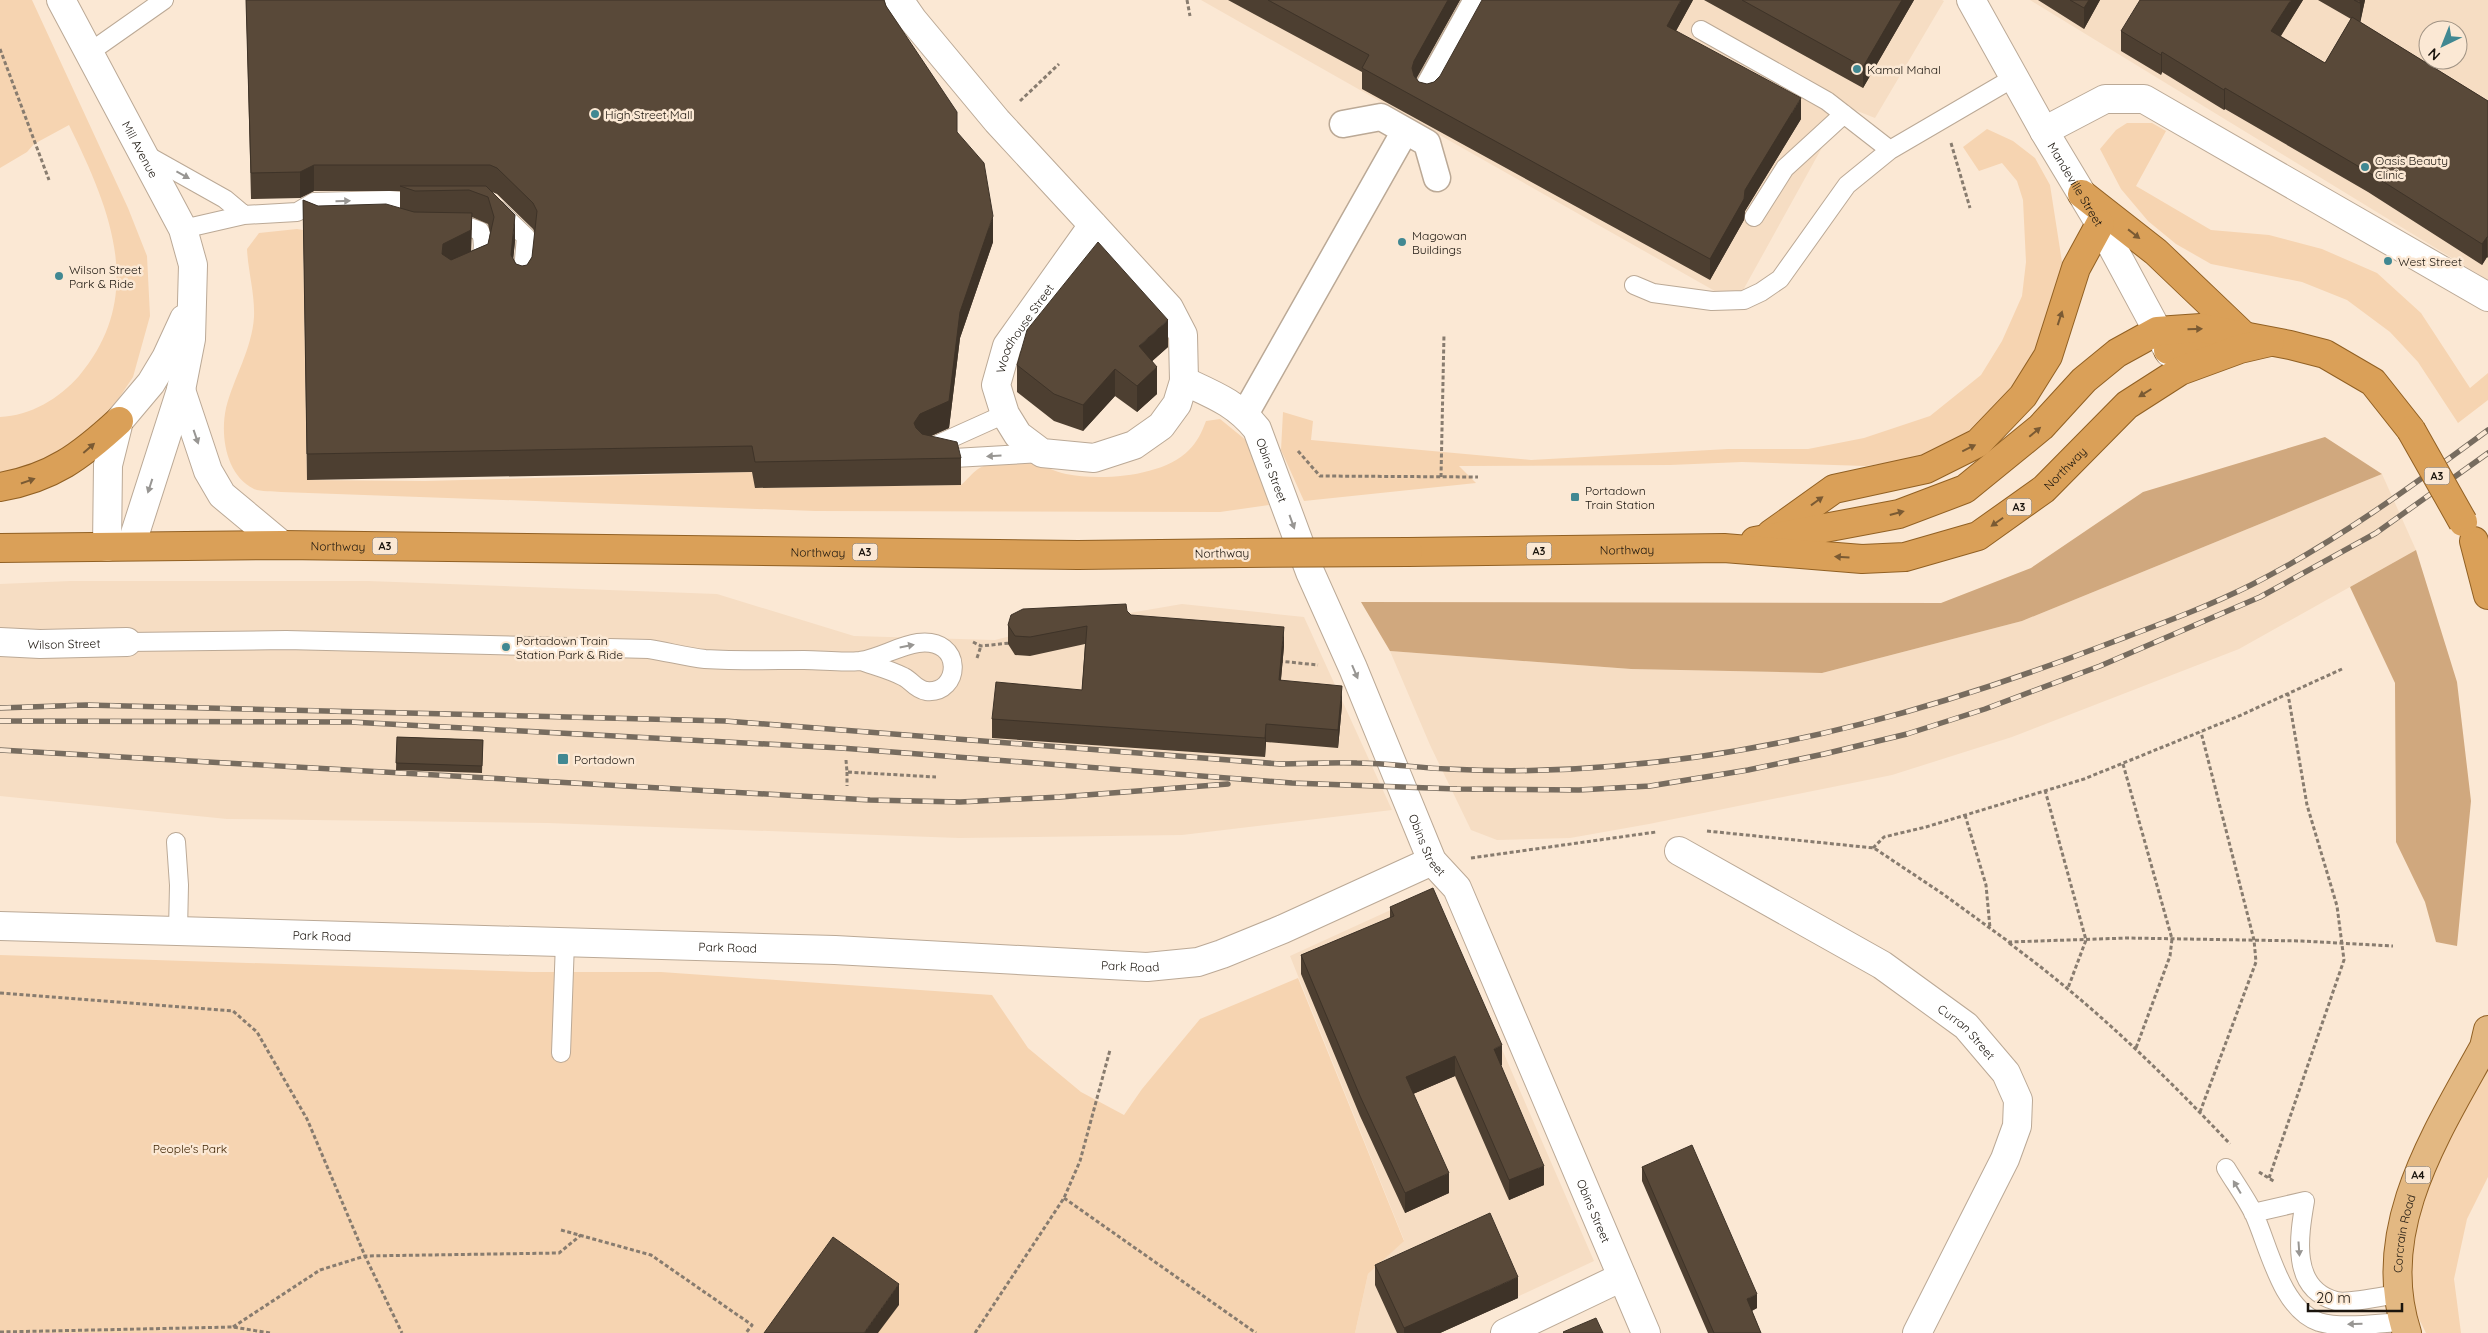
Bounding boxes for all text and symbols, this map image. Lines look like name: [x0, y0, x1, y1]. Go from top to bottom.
north arrow: [2418, 20, 2468, 70]
text: N: [2424, 44, 2444, 65]
place label: Kamal Mahal: [1867, 62, 1941, 77]
marker: Kamal Mahal: [1851, 63, 1863, 75]
place label: High Street Mall: [605, 107, 693, 122]
marker: High Street Mall: [589, 108, 601, 120]
street label: Mill Avenue: [119, 118, 162, 180]
street label: Mandeville Street: [2045, 139, 2107, 229]
place label: Oasis Beauty Clinic: [2375, 153, 2448, 182]
marker: Oasis Beauty Clinic: [2359, 161, 2371, 173]
one-way arrow: [176, 171, 190, 179]
one-way arrow: [335, 197, 351, 205]
place label: Magowan Buildings: [1412, 228, 1467, 257]
one-way arrow: [2128, 229, 2141, 240]
marker: Magowan Buildings: [1396, 236, 1408, 248]
place label: West Street: [2398, 254, 2462, 269]
marker: West Street: [2382, 255, 2394, 267]
place label: Wilson Street Park & Ride: [69, 262, 142, 291]
marker: Wilson Street Park & Ride: [53, 270, 65, 282]
street label: Woodhouse Street: [992, 281, 1057, 375]
one-way arrow: [2056, 310, 2064, 325]
one-way arrow: [2187, 324, 2203, 332]
one-way arrow: [2139, 388, 2152, 398]
one-way arrow: [2028, 426, 2041, 437]
one-way arrow: [192, 429, 200, 444]
street label: Obins Street: [1253, 436, 1291, 504]
one-way arrow: [82, 443, 95, 454]
street label: Northway: [2040, 443, 2089, 493]
one-way arrow: [1962, 444, 1976, 452]
one-way arrow: [985, 452, 1001, 460]
road number: A3: [2424, 468, 2450, 484]
one-way arrow: [21, 477, 36, 485]
one-way arrow: [146, 479, 154, 494]
place label: Portadown Train Station: [1585, 483, 1655, 512]
marker: Portadown Train Station: [1569, 491, 1581, 503]
one-way arrow: [1810, 496, 1824, 506]
road number: A3: [2006, 498, 2032, 516]
one-way arrow: [1890, 509, 1905, 517]
one-way arrow: [1289, 515, 1296, 530]
one-way arrow: [1990, 517, 2004, 527]
street label: Northway: [311, 538, 365, 554]
road number: A3: [372, 538, 398, 554]
street label: Northway: [1600, 541, 1654, 557]
road number: A3: [1526, 542, 1552, 560]
street label: Northway: [790, 544, 845, 560]
road number: A3: [852, 544, 878, 560]
street label: Northway: [1195, 545, 1249, 561]
one-way arrow: [1834, 553, 1850, 561]
place label: Portadown Train Station Park & Ride: [516, 633, 623, 662]
street label: Wilson Street: [27, 635, 101, 652]
marker: Portadown Train Station Park & Ride: [500, 641, 512, 653]
one-way arrow: [900, 641, 916, 649]
one-way arrow: [1351, 665, 1359, 679]
marker: Portadown: [556, 752, 570, 766]
place label: Portadown: [574, 752, 635, 767]
street label: Obins Street: [1406, 811, 1449, 879]
street label: Park Road: [292, 927, 351, 944]
street label: Park Road: [698, 939, 757, 955]
street label: Park Road: [1101, 957, 1160, 975]
street label: Curran Street: [1935, 1001, 1999, 1062]
park label: People's Park: [153, 1141, 227, 1156]
road number: A4: [2406, 1166, 2430, 1184]
street label: Obins Street: [1574, 1177, 1614, 1245]
one-way arrow: [2233, 1180, 2242, 1193]
street label: Corcrain Road: [2390, 1192, 2418, 1273]
one-way arrow: [2296, 1242, 2304, 1258]
scale bar: [2308, 1280, 2402, 1312]
text: 20 m: [2316, 1288, 2351, 1307]
one-way arrow: [2346, 1320, 2362, 1328]

